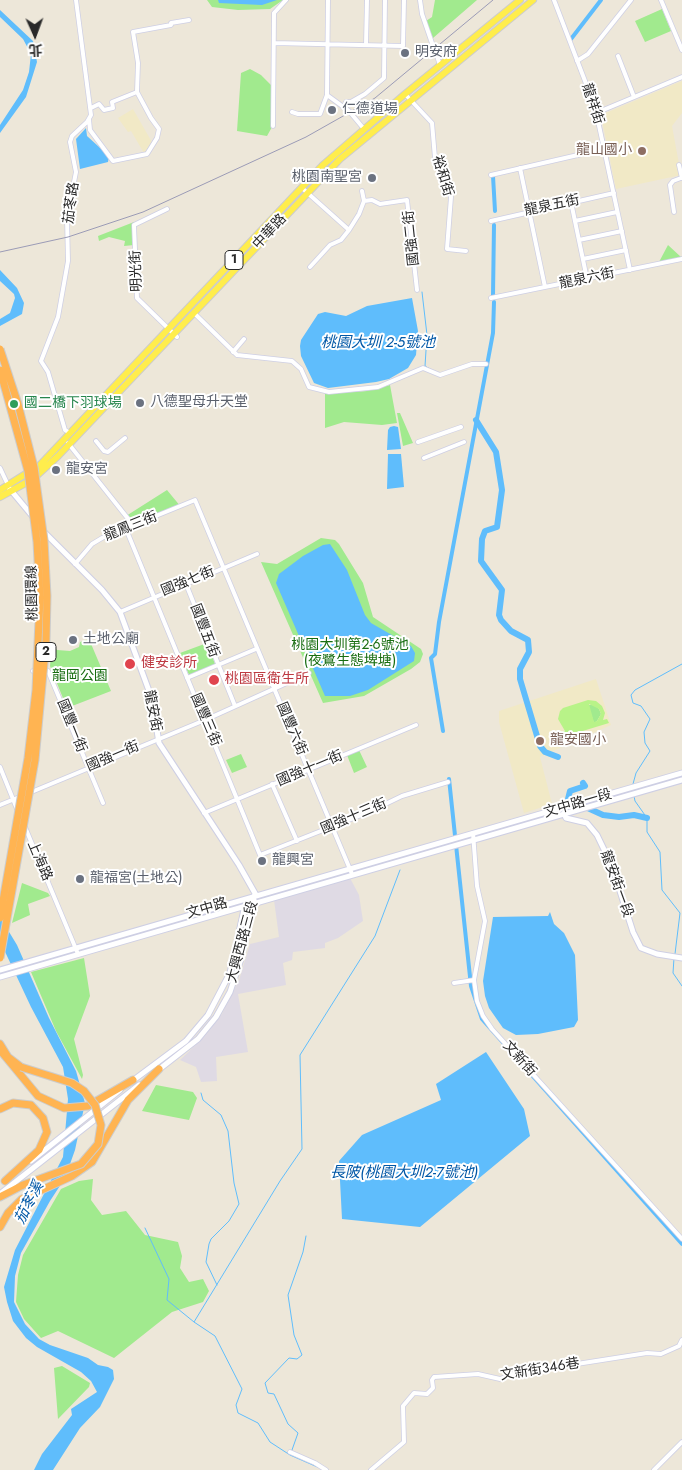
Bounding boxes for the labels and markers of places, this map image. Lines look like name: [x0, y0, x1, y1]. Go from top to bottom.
place label: 明安府: [415, 45, 457, 61]
marker: 明安府: [399, 47, 411, 59]
place label: 仁德道場: [342, 102, 398, 118]
marker: 仁德道場: [326, 104, 338, 116]
place label: 龍山國小: [576, 143, 632, 159]
marker: 龍山國小: [636, 145, 648, 157]
place label: 桃園南聖宮: [292, 170, 362, 186]
marker: 桃園南聖宮: [366, 172, 378, 184]
place label: 八德聖母升天堂: [150, 395, 248, 411]
place label: 國二橋下羽球場: [24, 396, 122, 412]
marker: 八德聖母升天堂: [134, 397, 146, 409]
marker: 國二橋下羽球場: [8, 398, 20, 410]
place label: 龍安宮: [66, 462, 108, 478]
marker: 龍安宮: [50, 464, 62, 476]
place label: 土地公廟: [83, 632, 139, 648]
marker: 土地公廟: [67, 634, 79, 646]
place label: 健安診所: [141, 656, 197, 672]
marker: 健安診所: [123, 657, 137, 671]
place label: 桃園區衛生所: [225, 672, 309, 688]
marker: 桃園區衛生所: [207, 673, 221, 687]
place label: 龍安國小: [550, 733, 606, 749]
marker: 龍安國小: [534, 735, 546, 747]
place label: 龍興宮: [272, 853, 314, 869]
marker: 龍興宮: [256, 855, 268, 867]
place label: 龍福宮(土地公): [90, 871, 183, 887]
marker: 龍福宮(土地公): [74, 873, 86, 885]

